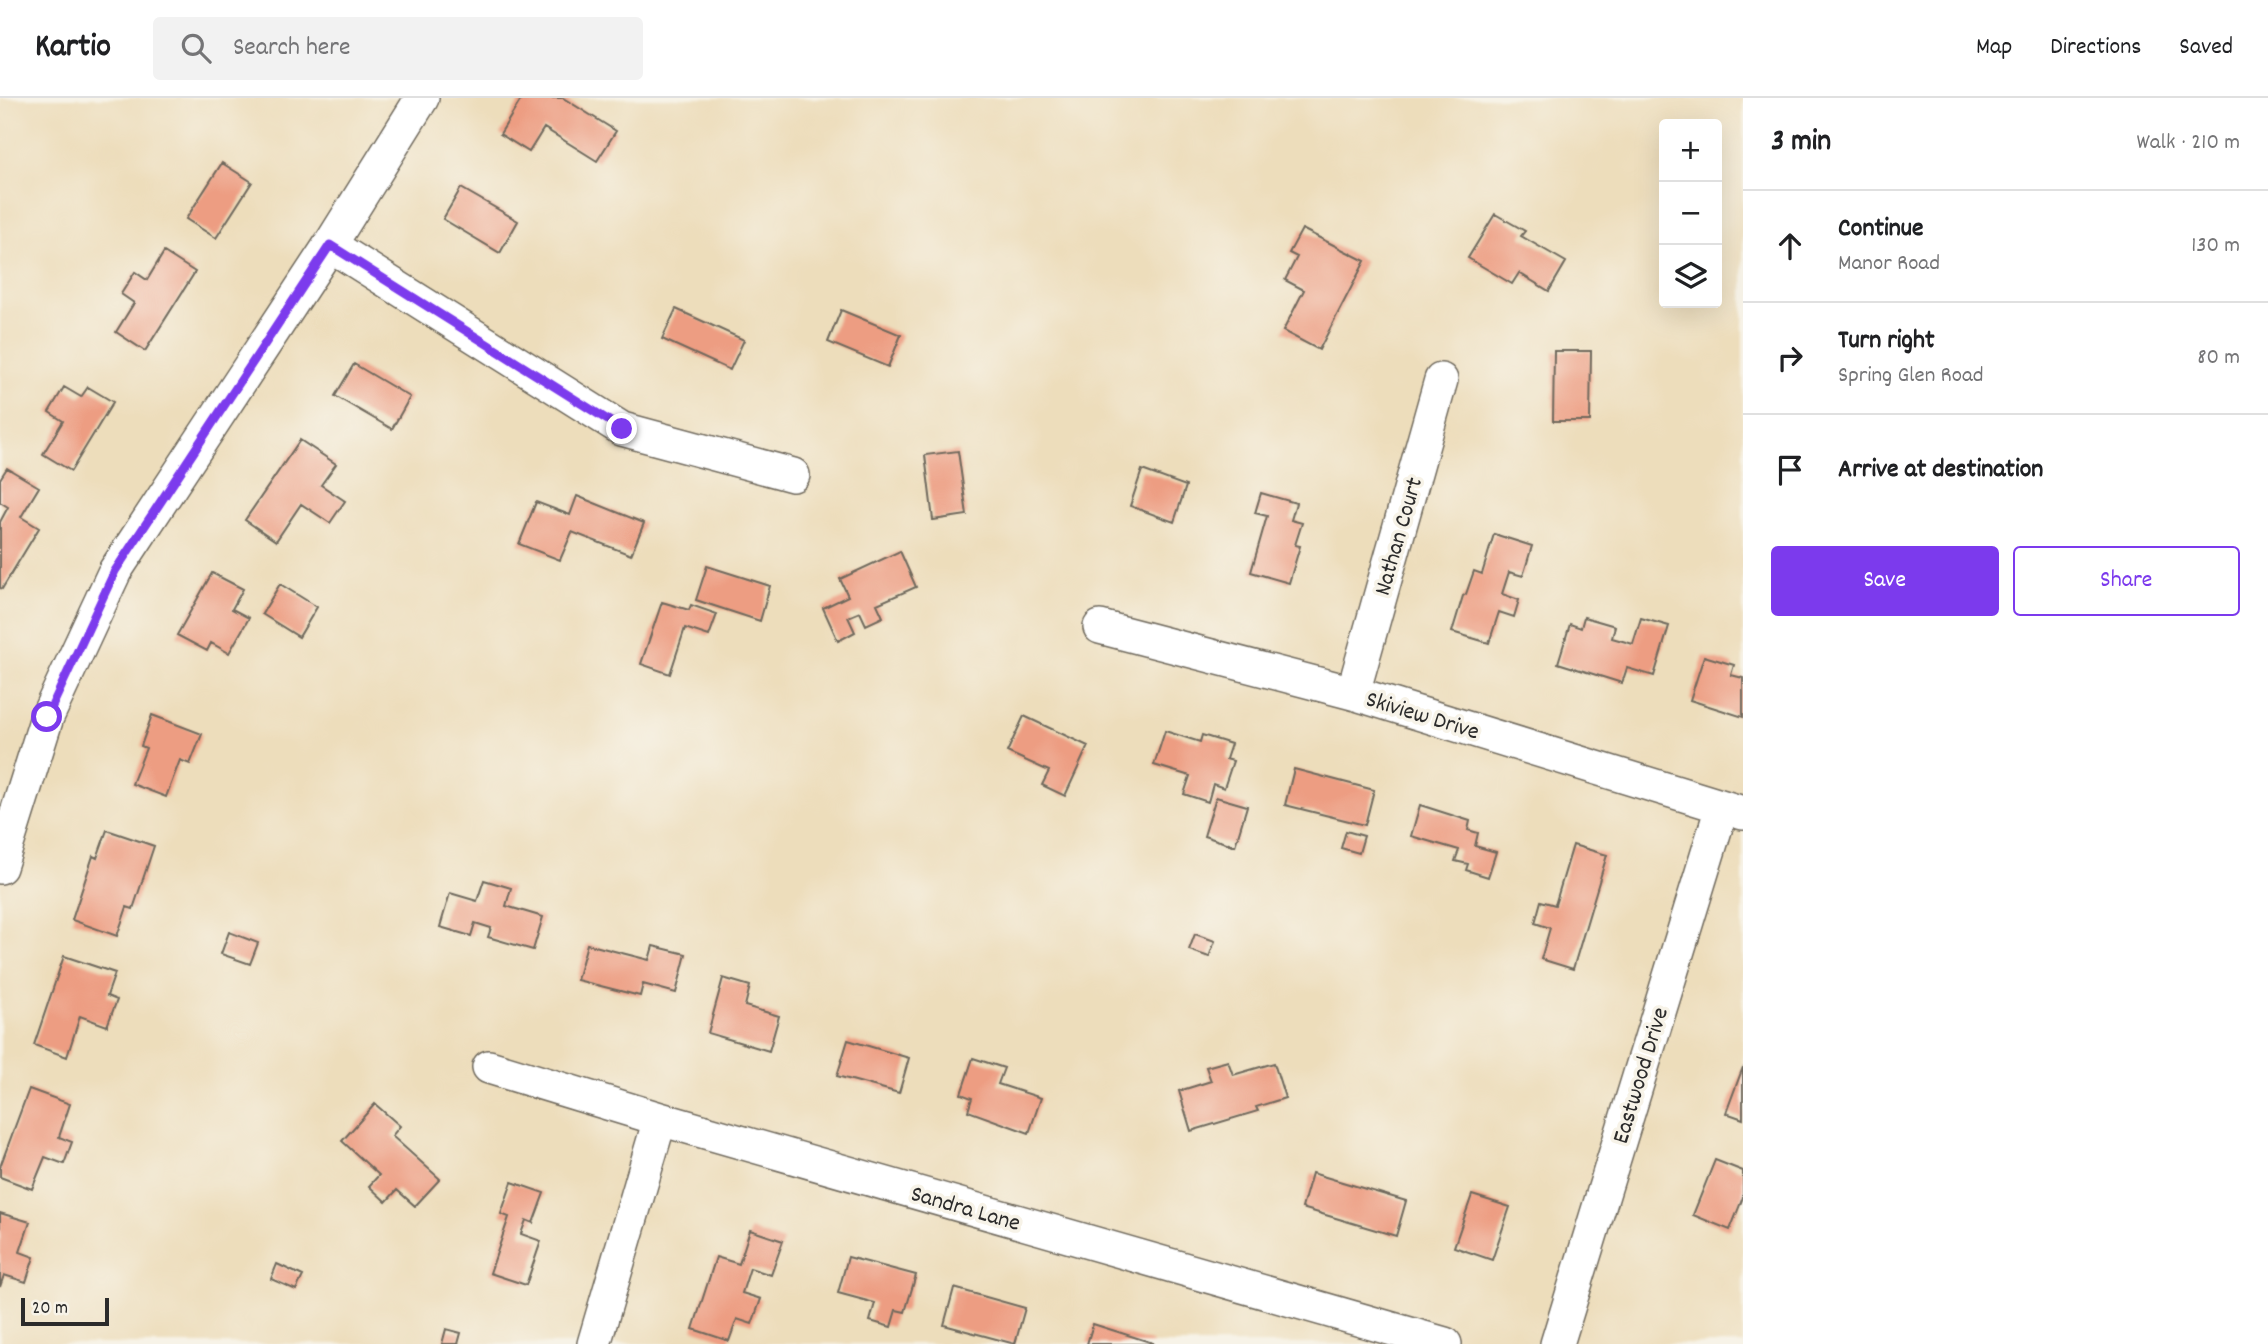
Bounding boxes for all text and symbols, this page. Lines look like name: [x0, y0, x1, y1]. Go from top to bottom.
search box: [153, 17, 643, 80]
text: Kartio: [35, 25, 111, 72]
icon: search: [177, 29, 215, 67]
text: Search here: [233, 30, 350, 67]
text: Map: [1976, 31, 2012, 65]
text: Directions: [2050, 31, 2141, 65]
text: Saved: [2179, 31, 2233, 65]
map controls: [1659, 119, 1722, 308]
button: +: [1659, 119, 1722, 182]
text: 3 min: [1771, 122, 1831, 165]
text: Walk · 210 m: [2137, 127, 2240, 160]
button: −: [1659, 182, 1722, 245]
text: Continue: [1838, 211, 1923, 248]
icon: ahead: [1771, 227, 1809, 265]
text: 130 m: [2191, 230, 2240, 263]
button: layers: [1659, 245, 1722, 308]
text: Manor Road: [1838, 248, 1940, 281]
text: Turn right: [1838, 323, 1935, 360]
icon: right: [1771, 339, 1809, 377]
text: 80 m: [2197, 342, 2240, 375]
text: Spring Glen Road: [1838, 360, 1984, 393]
route end: [606, 413, 637, 444]
icon: arrive: [1771, 451, 1809, 489]
text: Arrive at destination: [1838, 452, 2043, 489]
street label: Nathan Court: [1367, 474, 1433, 600]
button: Save: [1771, 546, 1999, 616]
button: Share: [2013, 546, 2240, 616]
street label: Skiview Drive: [1361, 684, 1483, 750]
route start: [31, 701, 62, 732]
street label: Eastwood Drive: [1605, 1004, 1679, 1148]
street label: Sandra Lane: [906, 1178, 1024, 1242]
scale bar: [21, 1295, 108, 1327]
text: 20 m: [32, 1296, 68, 1323]

